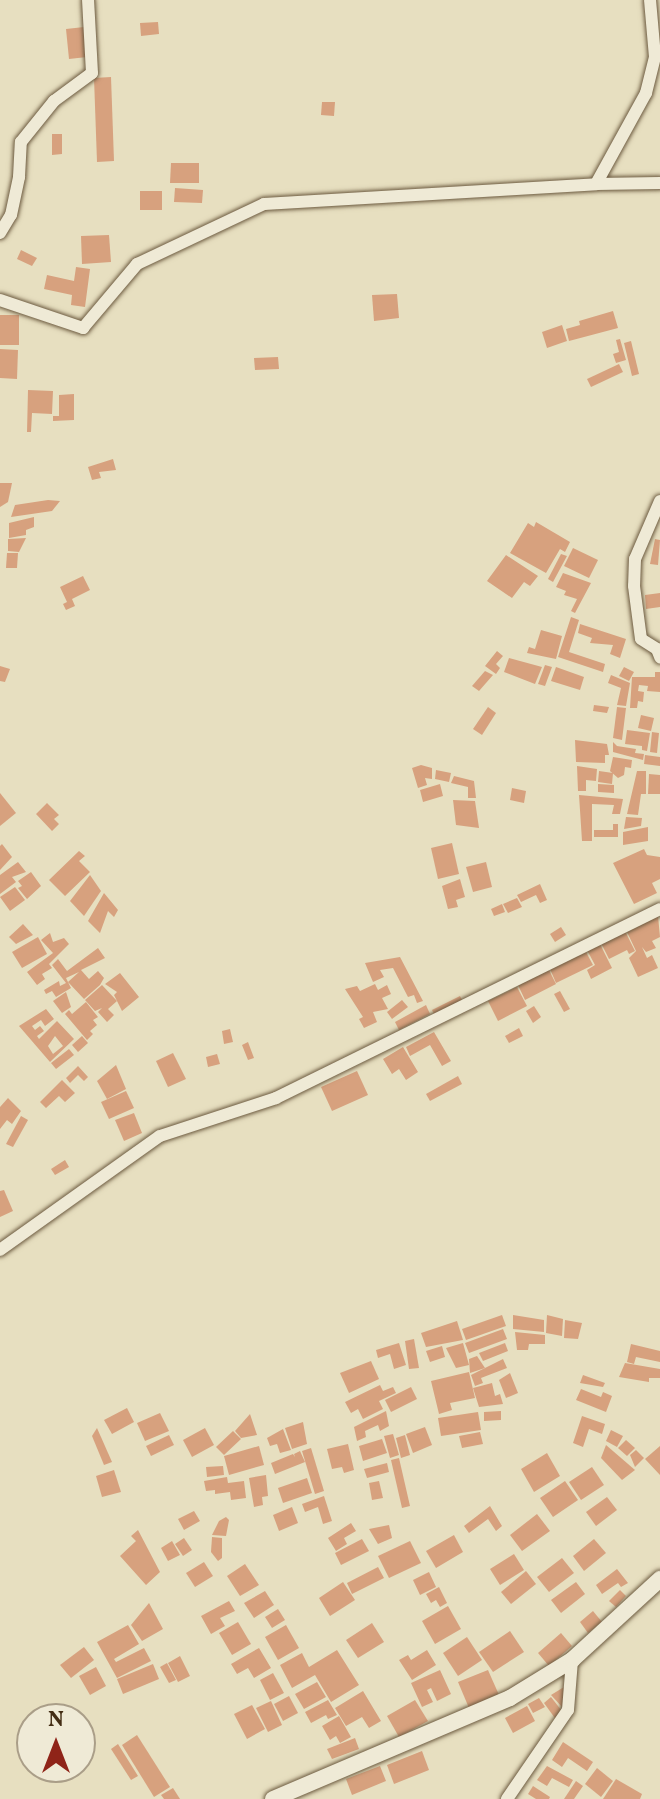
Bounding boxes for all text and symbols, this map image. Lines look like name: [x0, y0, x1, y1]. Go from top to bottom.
north arrow: [16, 1703, 96, 1783]
text: N: [48, 1705, 64, 1736]

